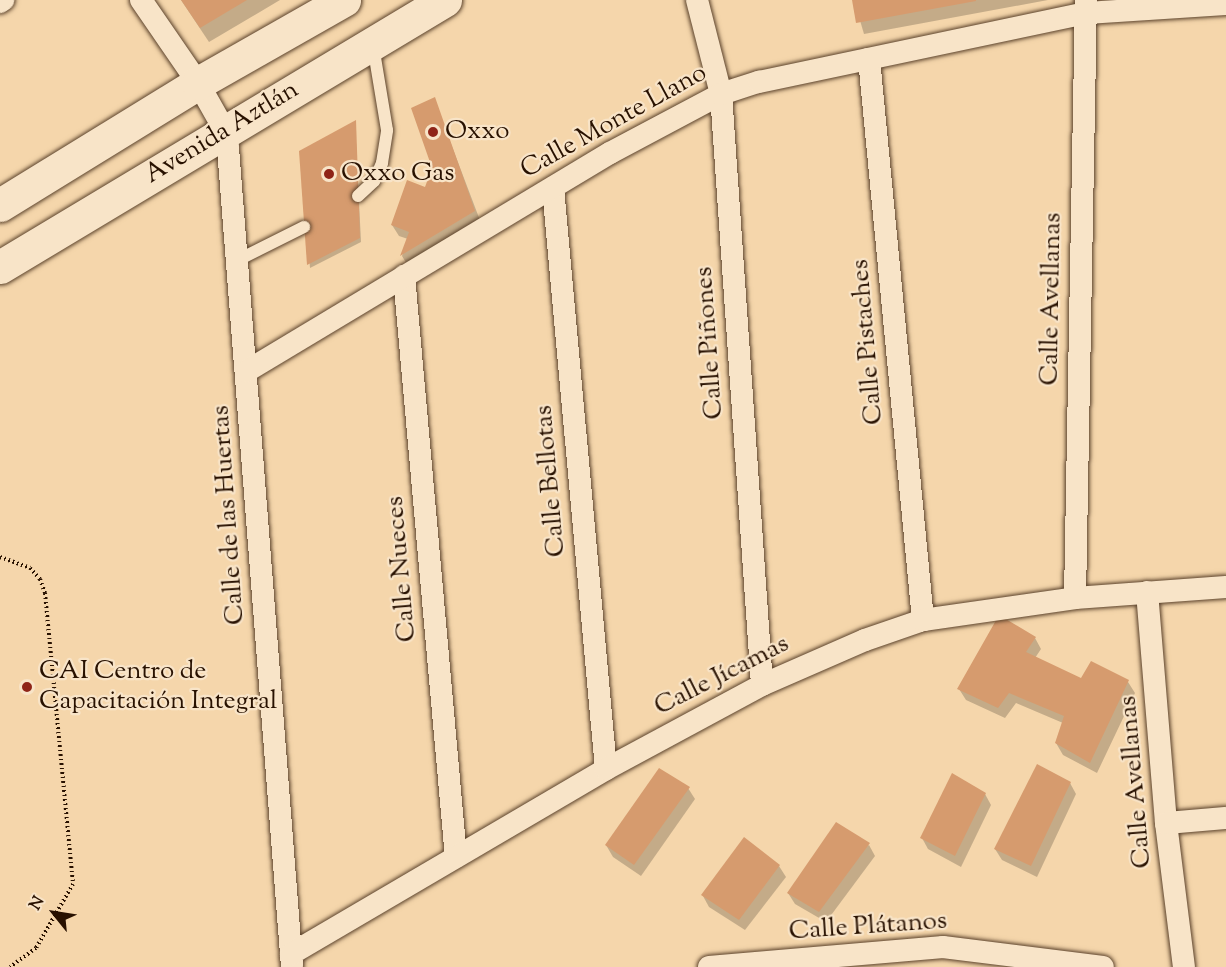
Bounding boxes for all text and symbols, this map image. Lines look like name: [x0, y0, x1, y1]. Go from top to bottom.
street label: Calle Monte Llano: [515, 58, 713, 186]
street label: Avenida Aztlán: [139, 75, 305, 191]
place label: Oxxo: [445, 116, 510, 148]
marker: Oxxo: [426, 125, 440, 139]
place label: Oxxo Gas: [341, 158, 455, 190]
marker: Oxxo Gas: [322, 167, 336, 181]
street label: Calle Avellanas: [1035, 212, 1069, 386]
street label: Calle Pistaches: [845, 258, 891, 426]
street label: Calle Piñones: [689, 266, 731, 420]
street label: Calle de las Huertas: [206, 404, 252, 626]
street label: Calle Bellotas: [529, 404, 573, 558]
street label: Calle Nueces: [380, 495, 424, 643]
street label: Calle Jícamas: [650, 629, 794, 723]
place label: CAI Centro de Capacitación Integral: [39, 656, 277, 718]
marker: CAI Centro de Capacitación Integral: [20, 680, 34, 694]
street label: Calle Avellanas: [1113, 694, 1159, 870]
north arrow: [24, 883, 84, 943]
text: N: [25, 892, 51, 915]
street label: Calle Plátanos: [788, 906, 948, 948]

